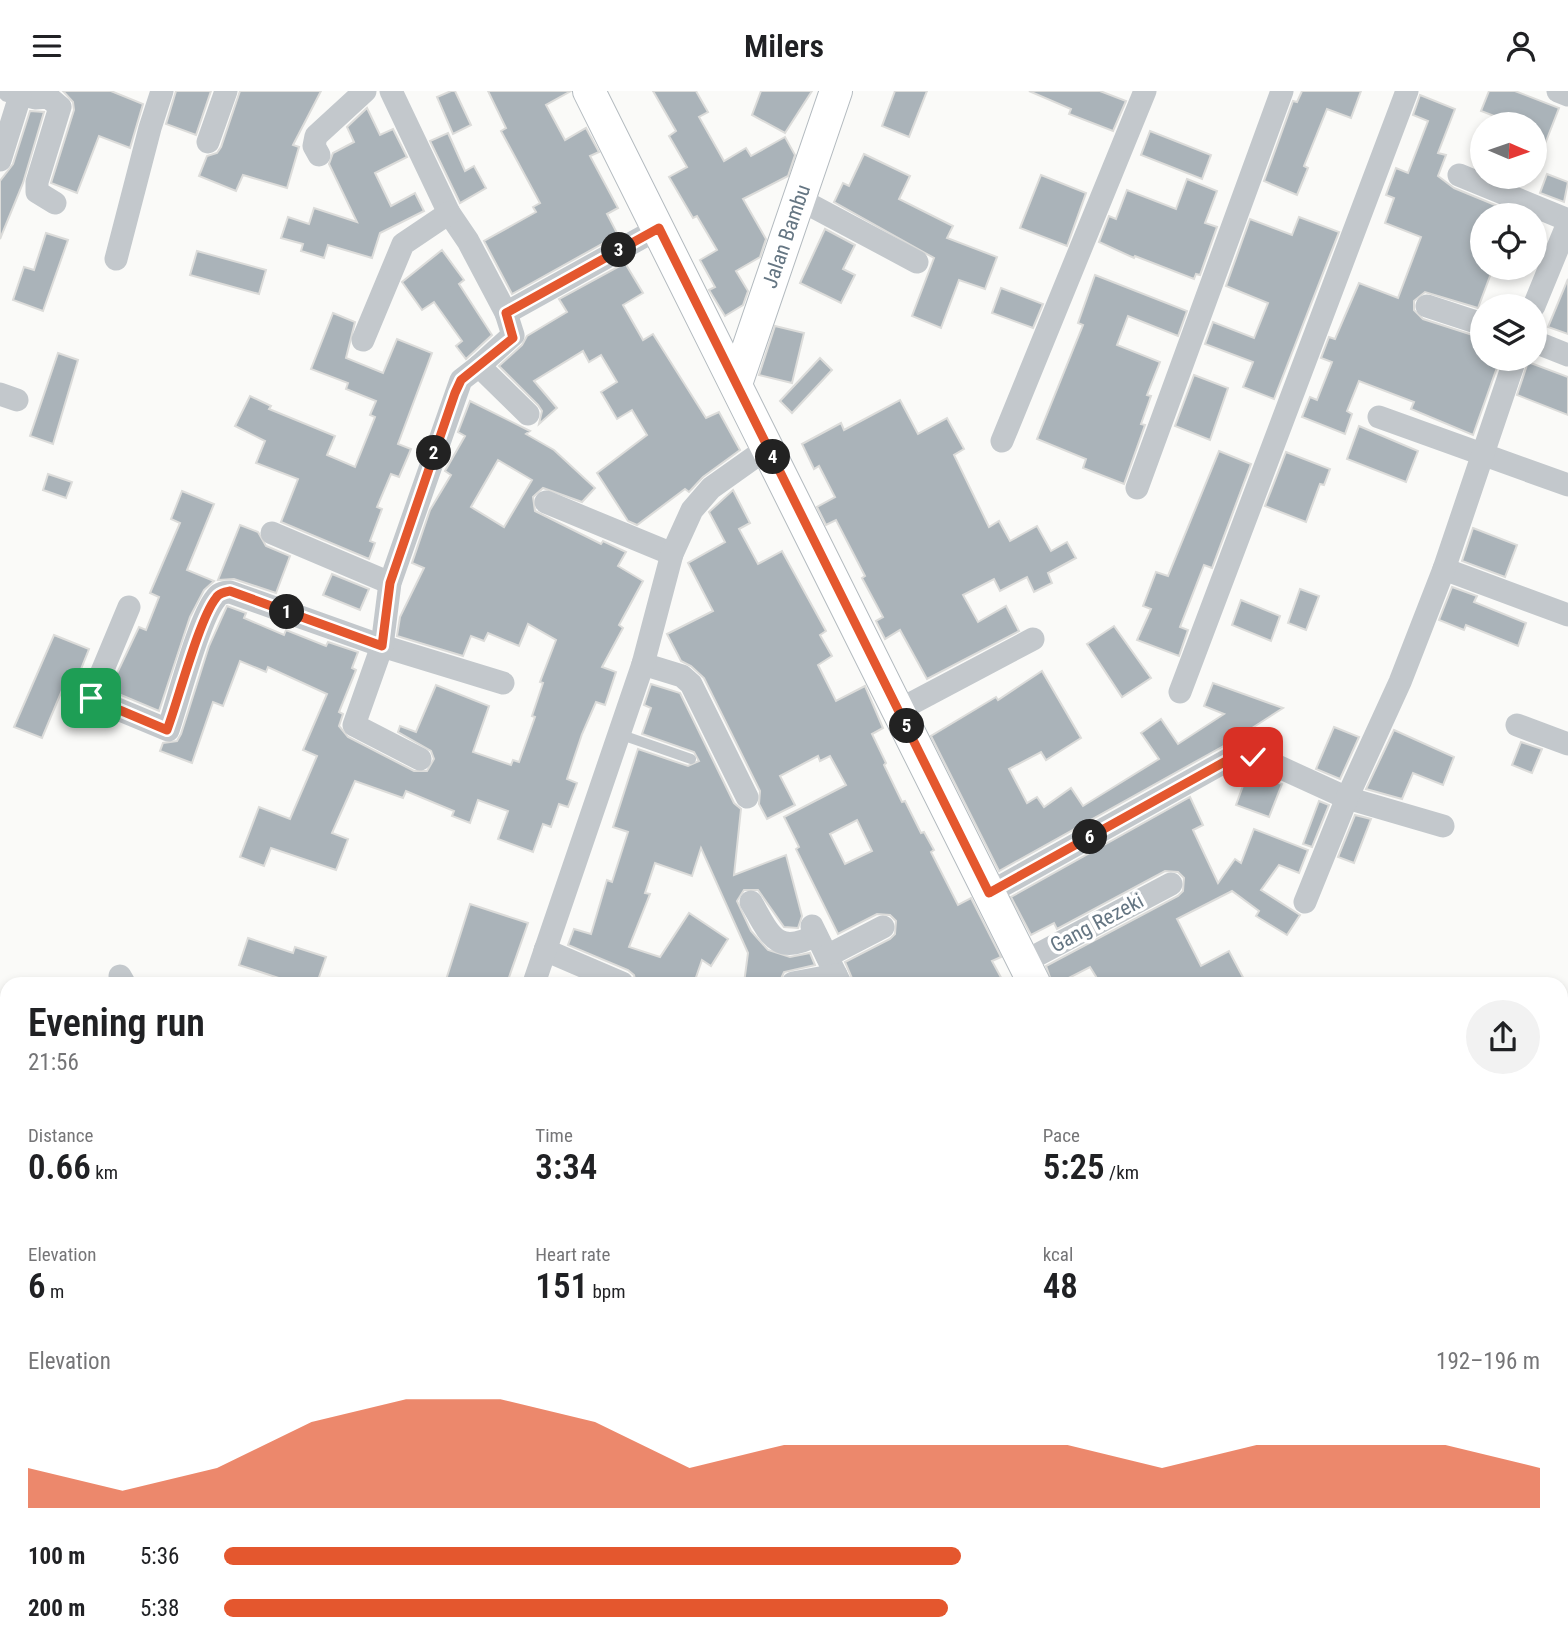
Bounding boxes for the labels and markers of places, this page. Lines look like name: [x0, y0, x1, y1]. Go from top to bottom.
pin: 3: [602, 233, 636, 267]
pin: 2: [416, 435, 452, 471]
pin: 4: [756, 439, 790, 475]
pin: 1: [270, 595, 304, 629]
pin: [61, 668, 121, 728]
pin: 5: [890, 709, 925, 743]
pin: [1223, 727, 1283, 787]
pin: 6: [1072, 819, 1108, 855]

